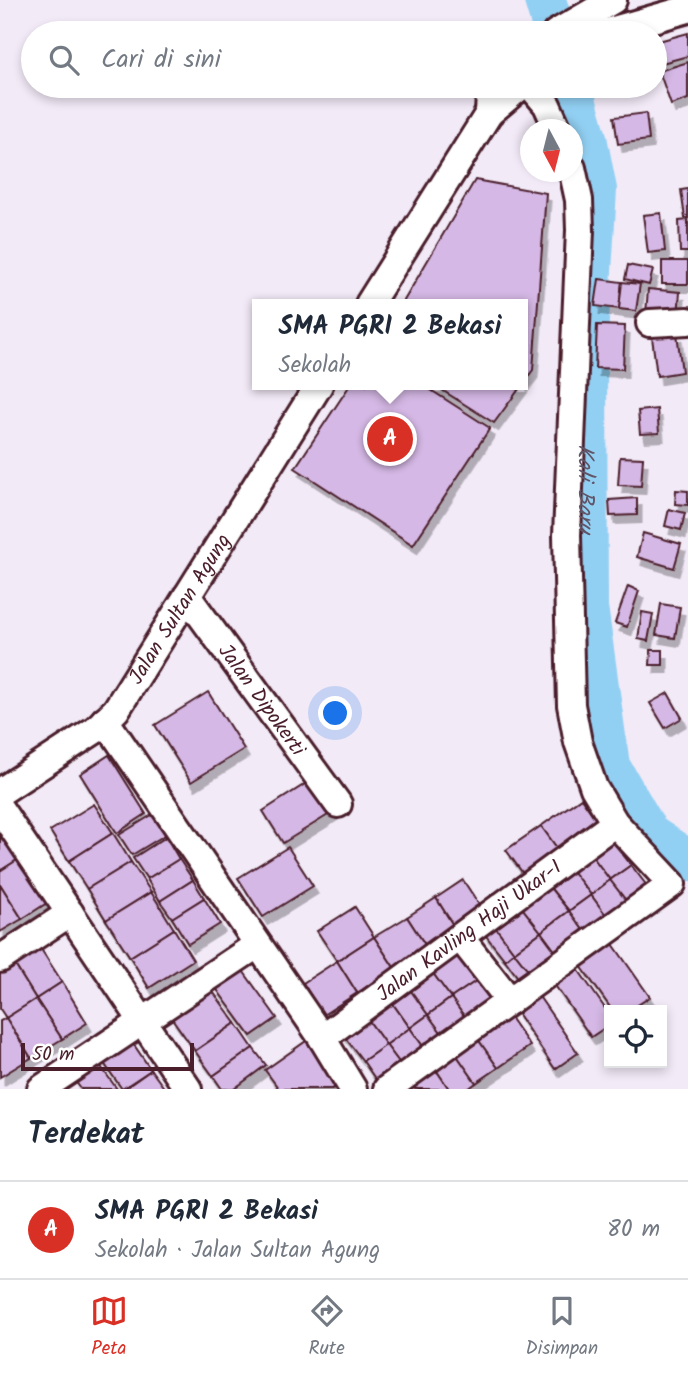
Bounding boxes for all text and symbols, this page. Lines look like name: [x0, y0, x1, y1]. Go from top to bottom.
search box: [21, 21, 667, 98]
text: Cari di sini: [101, 39, 221, 81]
icon: search: [45, 41, 83, 79]
north arrow: [520, 119, 583, 182]
popup: [252, 299, 528, 390]
text: SMA PGRI 2 Bekasi: [279, 306, 501, 348]
text: Sekolah: [279, 348, 351, 384]
pin: A: [367, 413, 413, 465]
water label: Kali Baru: [566, 444, 603, 536]
street label: Jalan Sultan Agung: [121, 528, 240, 691]
street label: Jalan Dipokerti: [209, 637, 314, 764]
your location: [318, 696, 352, 730]
street label: Jalan Kavling Haji Ukar-I: [370, 852, 569, 1011]
map controls: [604, 1005, 667, 1068]
button: locate: [604, 1005, 667, 1068]
scale bar: [21, 1040, 194, 1072]
text: 50 m: [32, 1040, 74, 1070]
text: Terdekat: [28, 1111, 144, 1159]
text: SMA PGRI 2 Bekasi: [95, 1191, 318, 1233]
text: A: [44, 1212, 58, 1248]
text: 80 m: [607, 1212, 660, 1248]
text: Sekolah · Jalan Sultan Agung: [95, 1233, 380, 1269]
tab: Peta: [90, 1292, 128, 1364]
tab: Rute: [308, 1292, 346, 1364]
tab: Disimpan: [525, 1292, 598, 1364]

